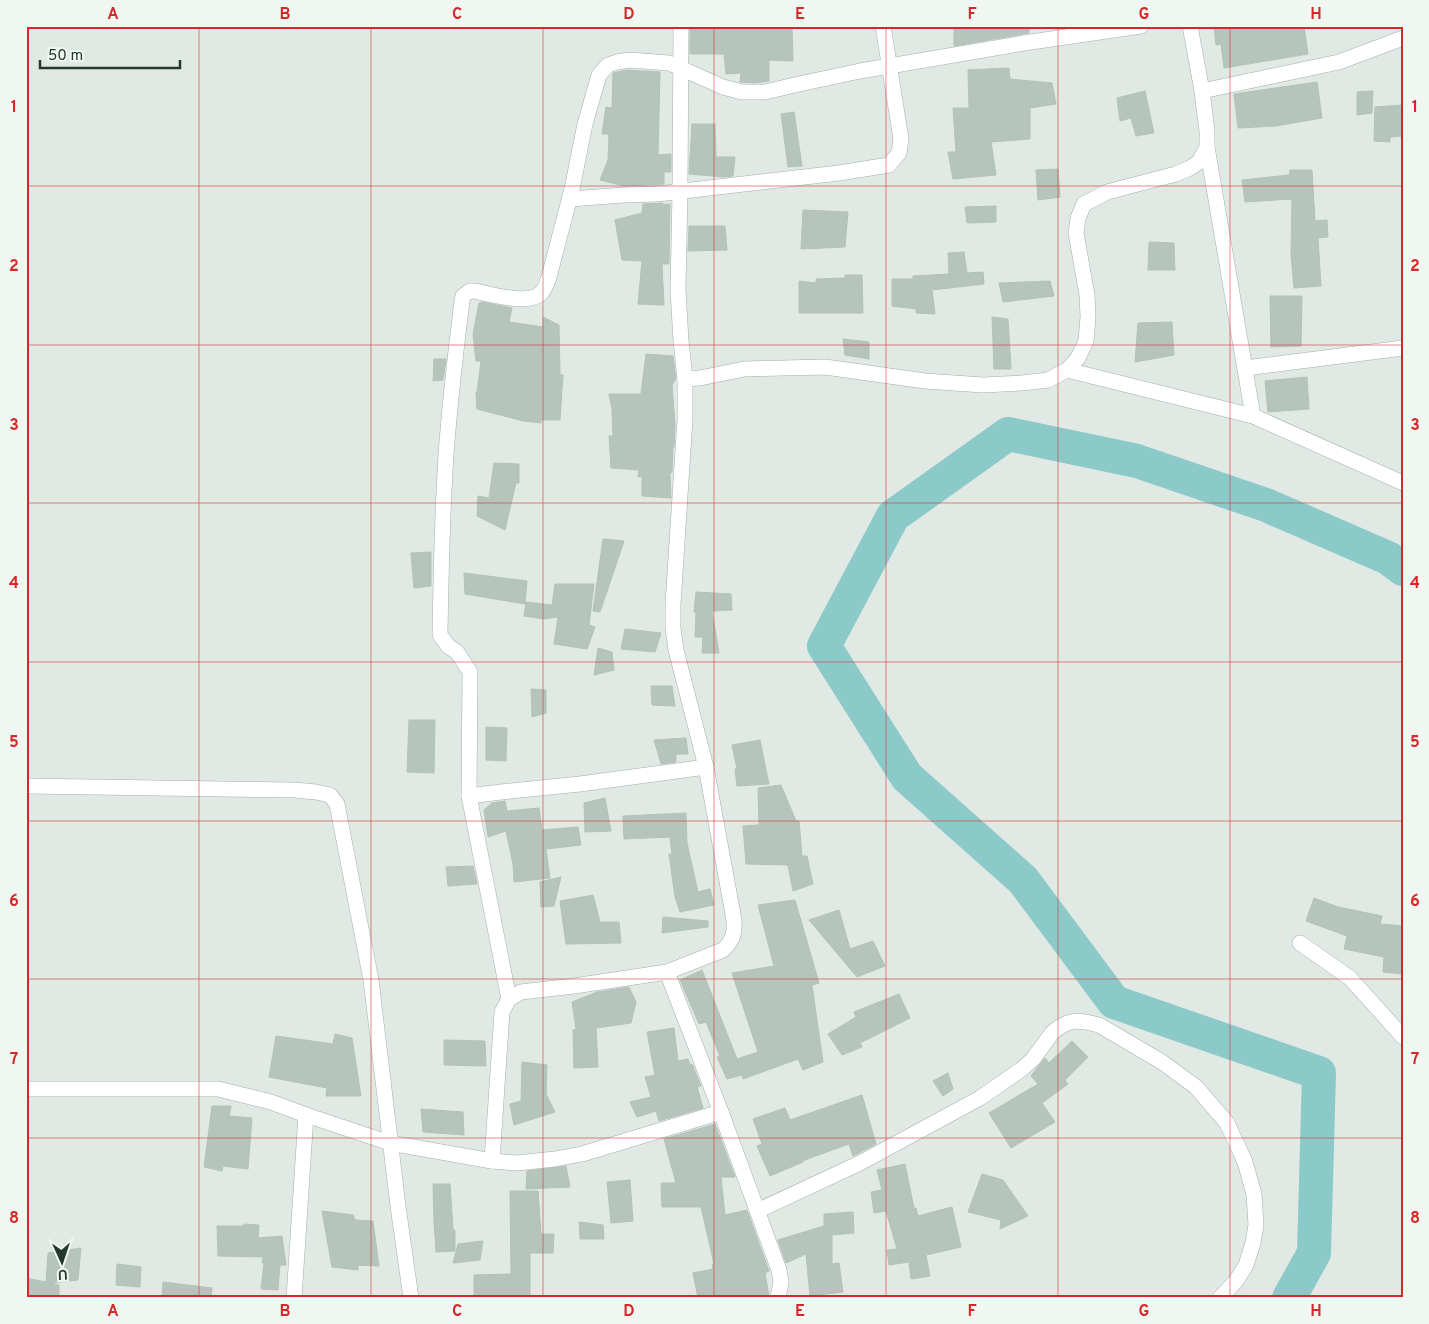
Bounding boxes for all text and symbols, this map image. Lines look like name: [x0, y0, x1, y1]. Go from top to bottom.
text: A: [107, 5, 119, 25]
text: B: [279, 5, 291, 25]
text: C: [452, 5, 462, 25]
text: D: [623, 5, 635, 25]
text: E: [795, 5, 805, 25]
text: F: [967, 5, 977, 25]
text: G: [1139, 5, 1149, 25]
text: H: [1310, 5, 1322, 25]
scale bar: [40, 38, 180, 70]
text: 50 m: [48, 47, 83, 66]
text: 1: [11, 98, 17, 118]
text: 1: [1412, 98, 1418, 118]
text: 2: [9, 257, 19, 277]
text: 2: [1410, 257, 1420, 277]
text: 3: [9, 416, 19, 436]
text: 3: [1410, 416, 1420, 436]
text: 4: [9, 574, 19, 594]
text: 4: [1410, 574, 1420, 594]
text: 5: [9, 733, 19, 753]
text: 5: [1410, 733, 1420, 753]
text: 6: [9, 892, 19, 912]
text: 6: [1410, 892, 1420, 912]
text: 7: [10, 1050, 18, 1070]
text: 7: [1411, 1050, 1419, 1070]
text: 8: [9, 1209, 19, 1229]
text: 8: [1410, 1209, 1420, 1229]
north arrow: [38, 1236, 88, 1286]
text: U: [57, 1265, 68, 1282]
text: A: [107, 1302, 119, 1322]
text: B: [279, 1302, 291, 1322]
text: C: [452, 1302, 462, 1322]
text: D: [623, 1302, 635, 1322]
text: E: [795, 1302, 805, 1322]
text: F: [967, 1302, 977, 1322]
text: G: [1139, 1302, 1149, 1322]
text: H: [1310, 1302, 1322, 1322]

